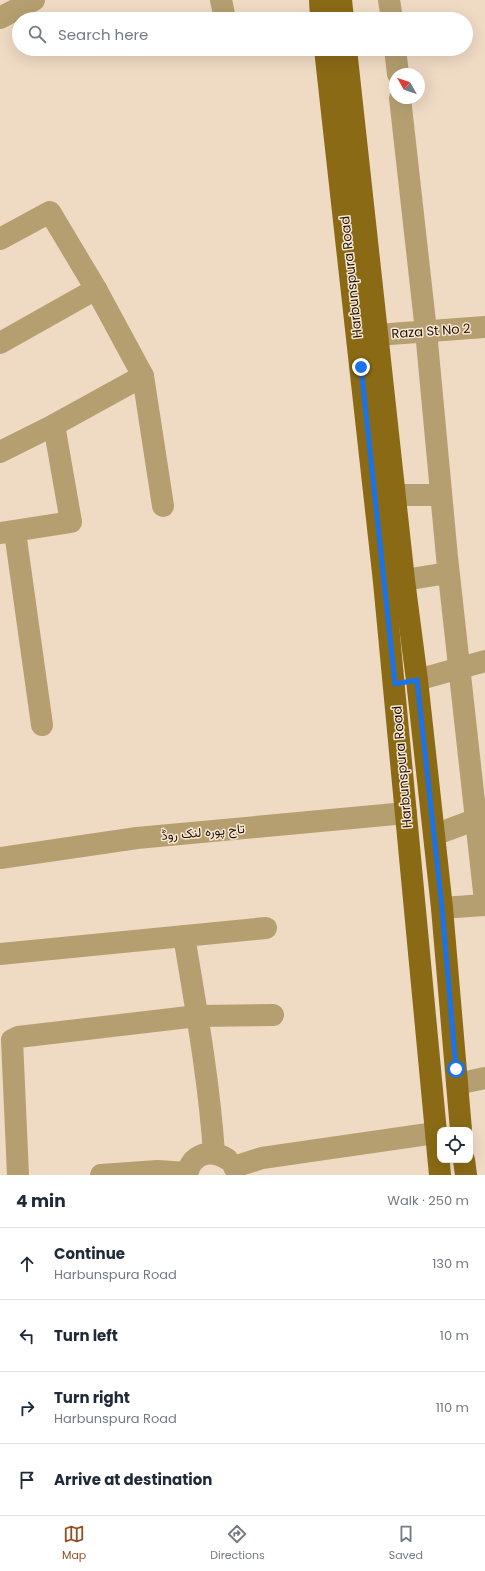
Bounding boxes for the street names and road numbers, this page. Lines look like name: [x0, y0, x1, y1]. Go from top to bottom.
street label: Harbunspura Road: [335, 215, 367, 339]
street label: Raza St No 2: [391, 319, 471, 343]
street label: Harbunspura Road: [387, 705, 417, 829]
street label: تاج پورہ لنک روڈ: [161, 819, 245, 845]

